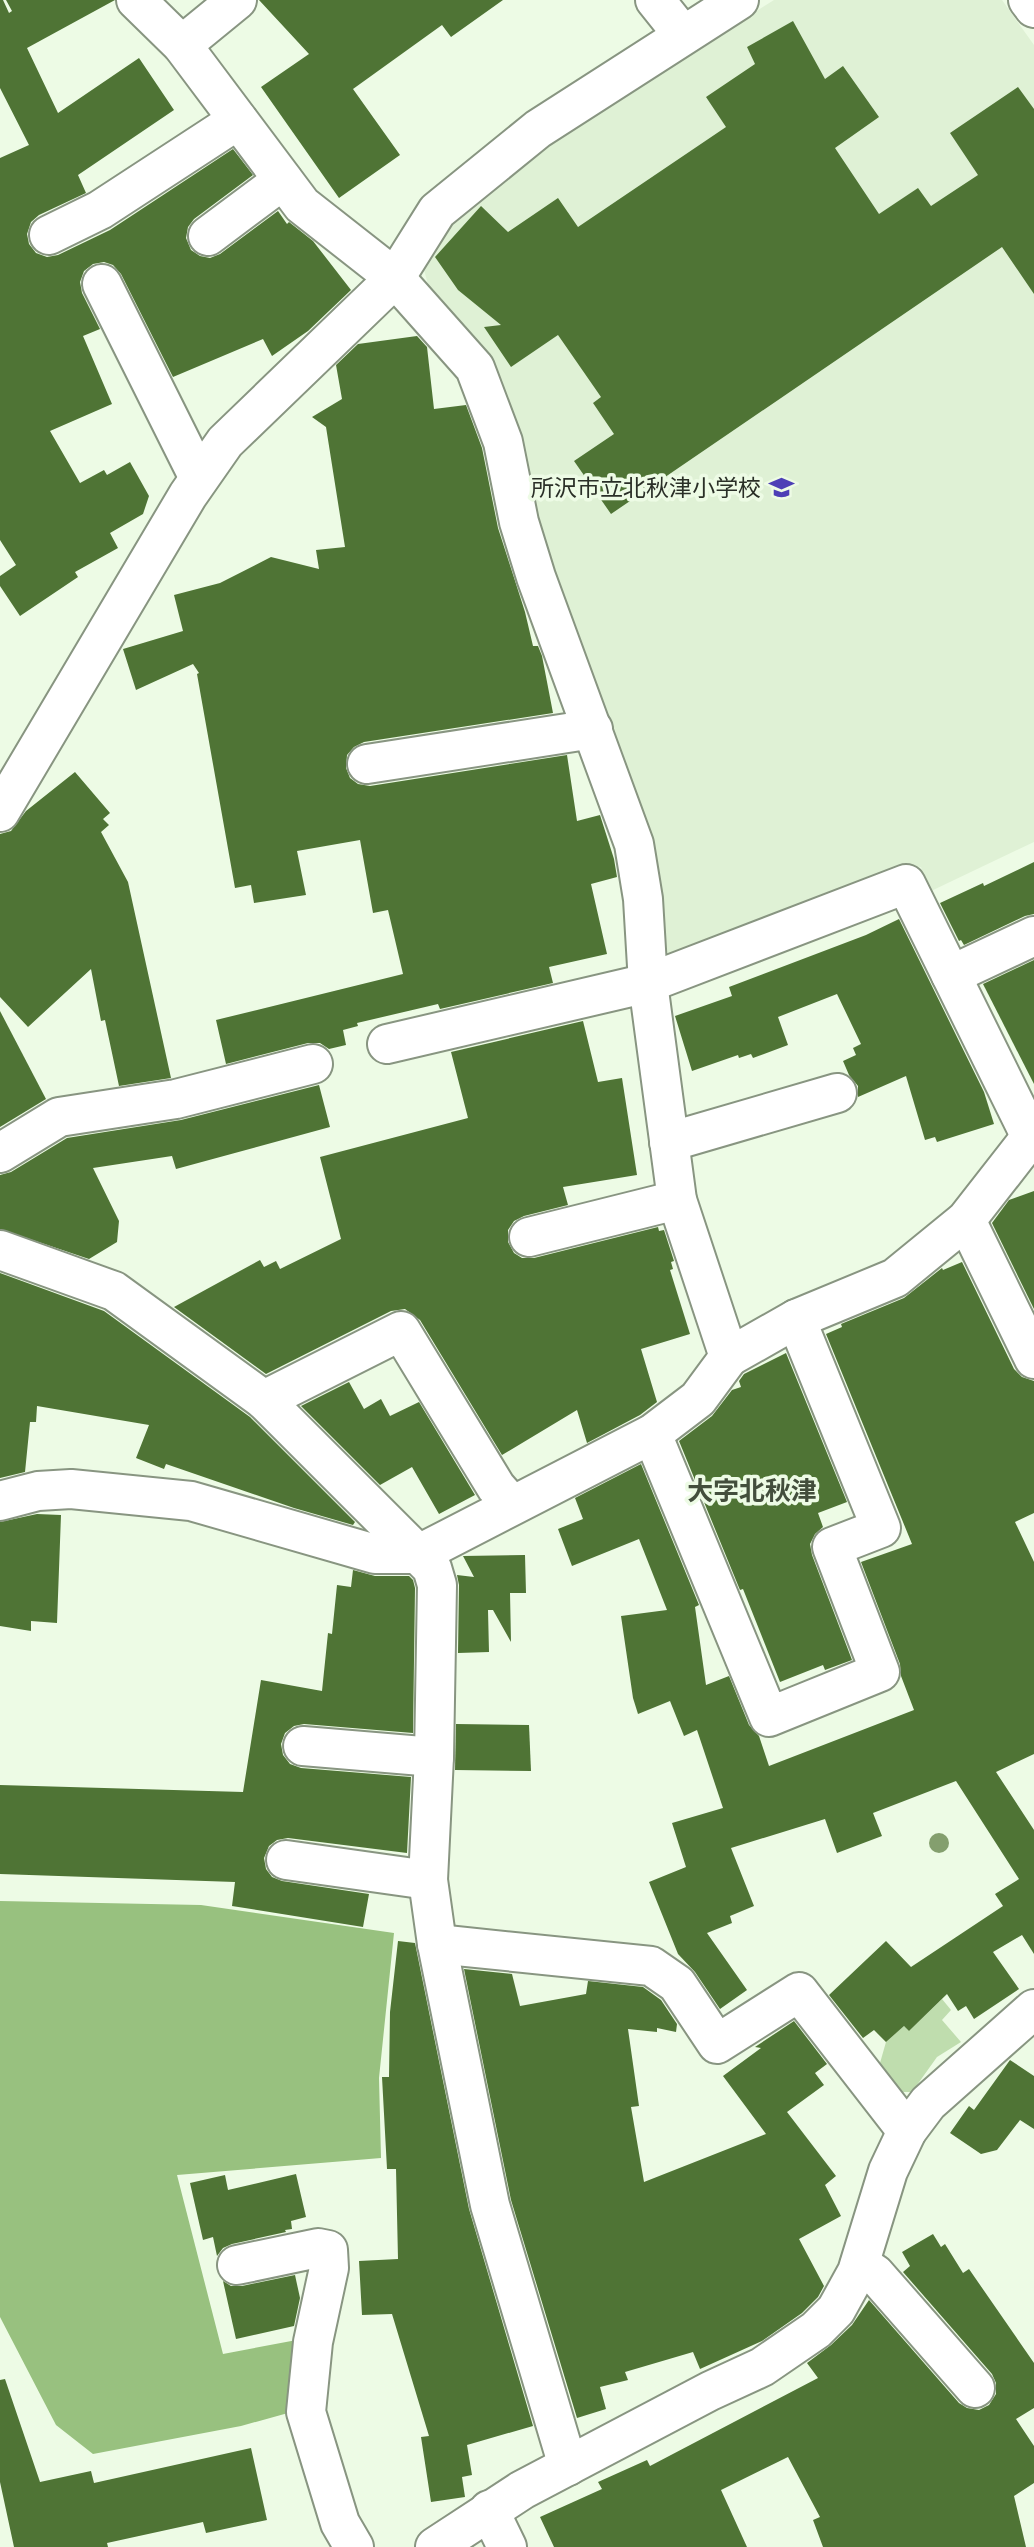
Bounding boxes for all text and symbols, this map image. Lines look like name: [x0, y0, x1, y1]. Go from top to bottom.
place label: 所沢市立北秋津小学校: [531, 473, 761, 501]
school or university icon: 所沢市立北秋津小学校: [767, 473, 795, 501]
district label: 大字北秋津: [687, 1474, 817, 1505]

